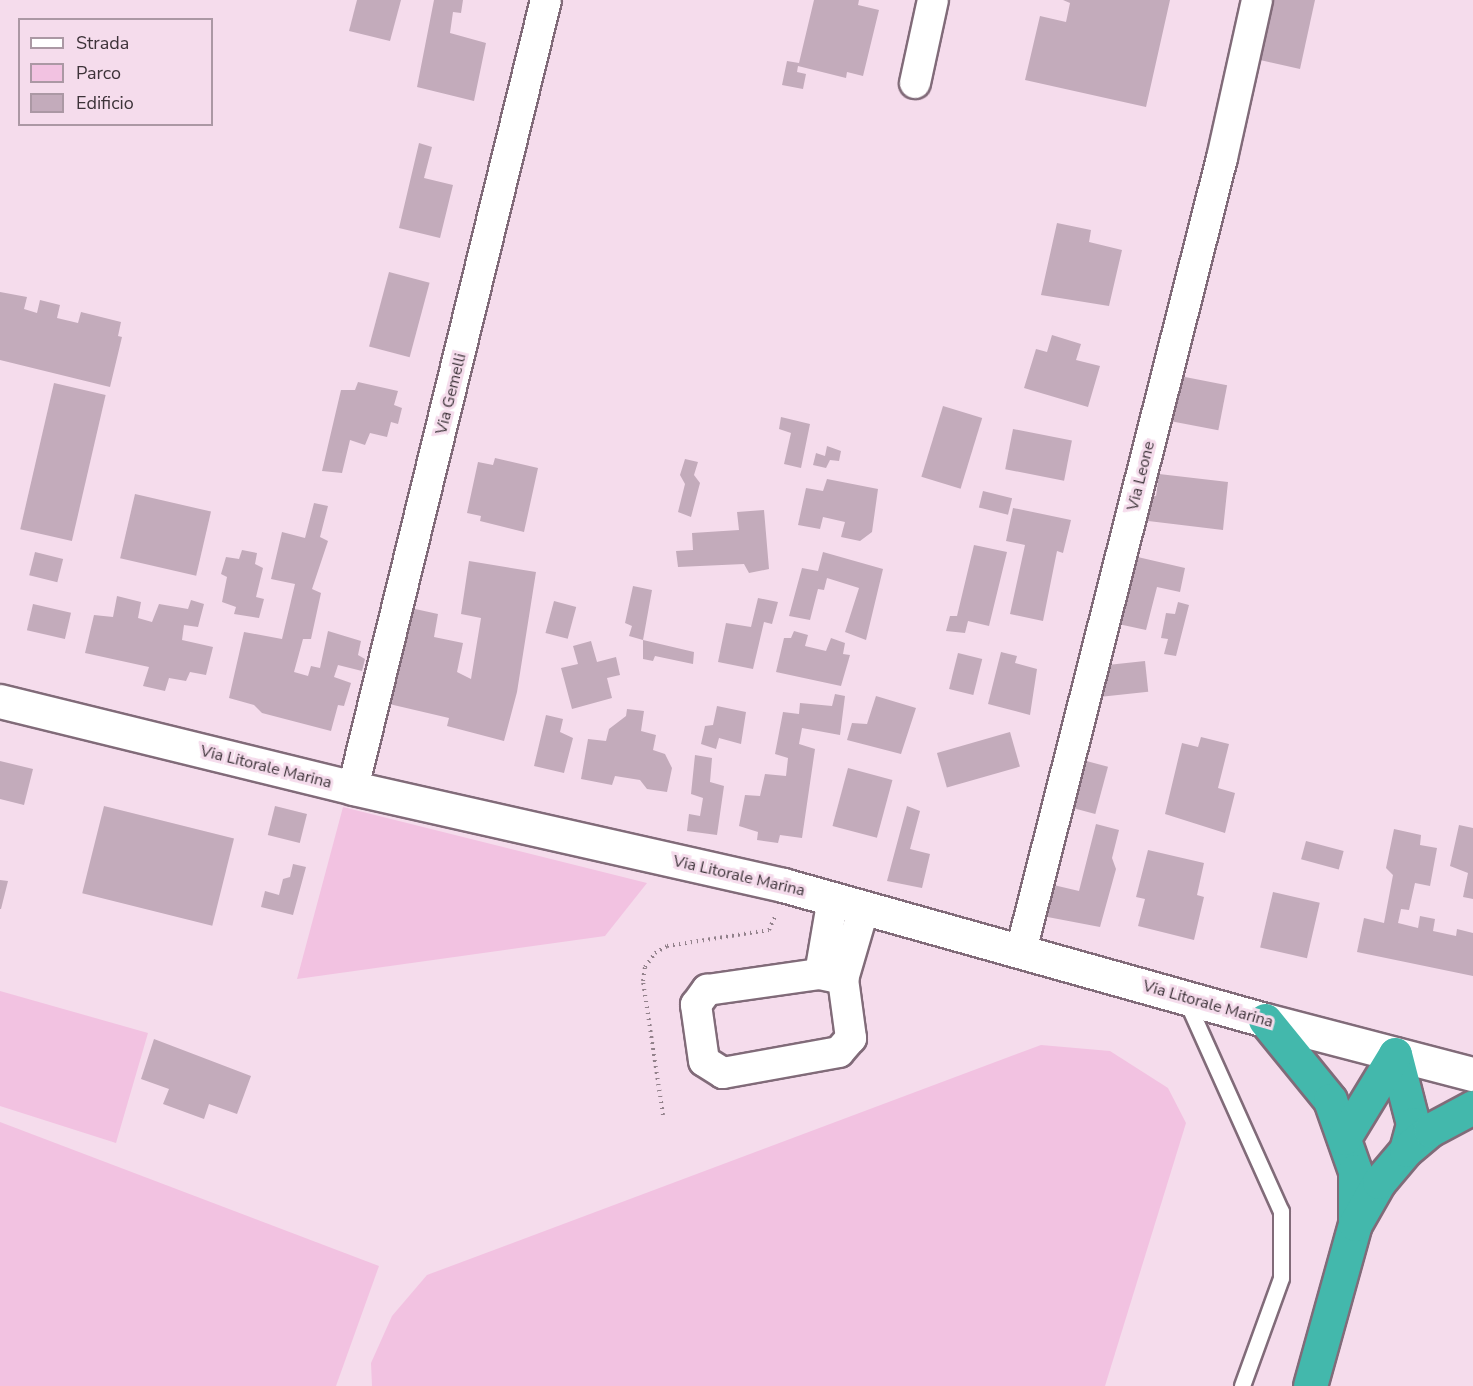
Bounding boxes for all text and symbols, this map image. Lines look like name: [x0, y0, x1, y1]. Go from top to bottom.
legend: [18, 18, 213, 126]
text: Strada: [76, 31, 129, 55]
text: Parco: [76, 61, 121, 85]
text: Edificio: [76, 91, 134, 115]
street label: Via Gemelli: [432, 351, 470, 437]
street label: Via Leone: [1123, 439, 1159, 513]
street label: Via Litorale Marina: [198, 741, 334, 793]
street label: Via Litorale Marina: [671, 851, 807, 901]
street label: Via Litorale Marina: [1141, 976, 1275, 1032]

